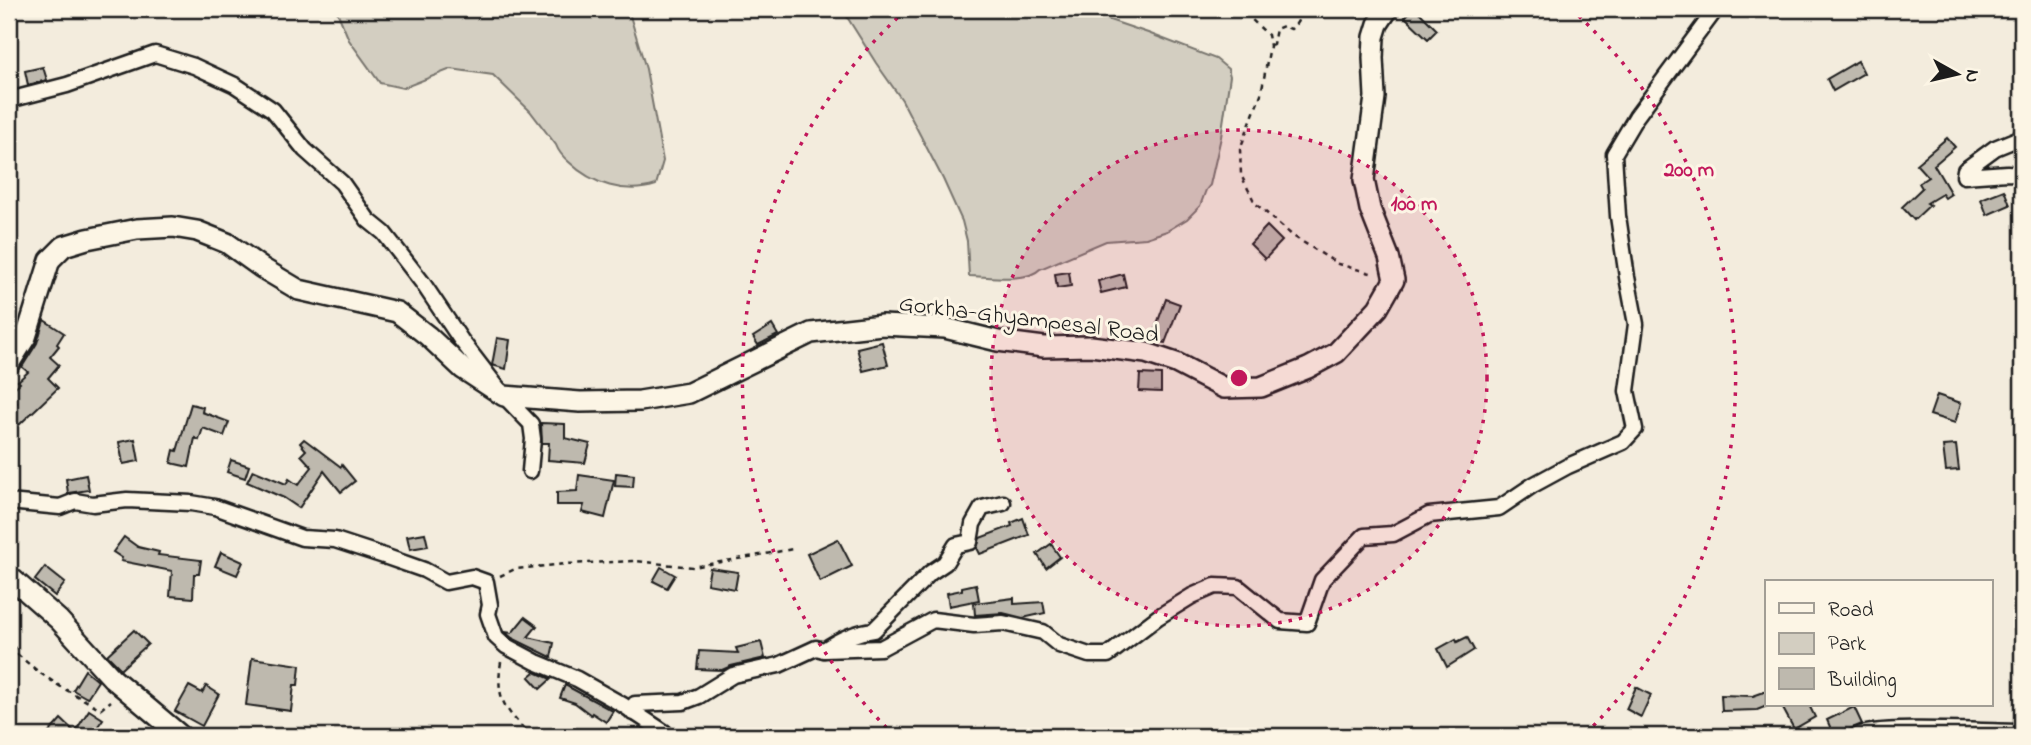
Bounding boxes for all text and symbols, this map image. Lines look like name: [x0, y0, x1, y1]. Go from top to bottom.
north arrow: [1923, 38, 1993, 108]
text: N: [1957, 68, 1986, 84]
text: 200 m: [1663, 156, 1714, 186]
text: 100 m: [1391, 190, 1437, 220]
street label: Gorkha-Ghyampesal Road: [897, 287, 1161, 355]
centre of rings: [1227, 366, 1251, 390]
legend: [1765, 580, 1993, 706]
text: Road: [1828, 596, 1874, 626]
text: Park: [1828, 630, 1867, 660]
text: Building: [1827, 666, 1897, 698]

